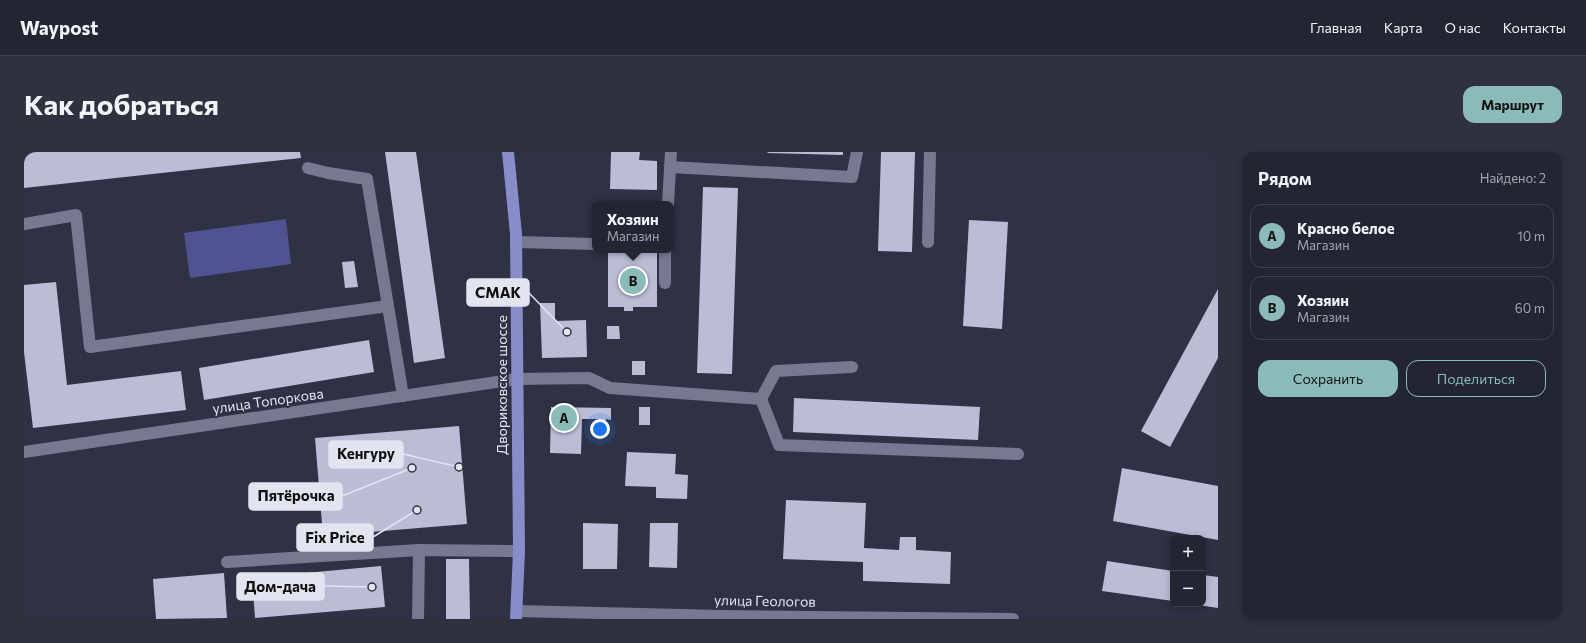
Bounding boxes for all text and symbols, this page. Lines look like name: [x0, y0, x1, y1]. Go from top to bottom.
text: Waypost: [20, 16, 98, 39]
text: Главная: [1310, 19, 1362, 36]
text: Карта: [1384, 19, 1422, 36]
text: О нас: [1444, 19, 1481, 36]
text: Контакты: [1503, 19, 1566, 36]
button: Маршрут: [1463, 86, 1562, 123]
text: Как добраться: [24, 87, 219, 121]
text: Рядом: [1258, 168, 1312, 189]
text: Найдено: 2: [1480, 170, 1546, 186]
popup: [592, 201, 674, 253]
text: Хозяин: [607, 210, 659, 228]
text: Красно белое: [1297, 219, 1395, 237]
text: Магазин: [607, 228, 659, 244]
text: A: [1267, 228, 1277, 244]
text: 10 m: [1517, 228, 1545, 244]
text: Магазин: [1297, 237, 1350, 253]
pin: B: [620, 266, 646, 296]
callout: СМАК: [467, 279, 529, 306]
text: СМАК: [475, 283, 521, 301]
text: Хозяин: [1297, 291, 1349, 309]
text: B: [1268, 300, 1276, 316]
text: 60 m: [1515, 300, 1545, 316]
text: Магазин: [1297, 309, 1350, 325]
street label: Двориковское шоссе: [493, 315, 510, 455]
button: Сохранить: [1258, 360, 1398, 397]
button: Поделиться: [1406, 360, 1546, 397]
street label: улица Топоркова: [211, 384, 325, 417]
pin: A: [551, 403, 577, 433]
your location: [590, 419, 610, 439]
callout: Кенгуру: [329, 441, 403, 468]
text: Кенгуру: [337, 444, 396, 462]
callout: Пятёрочка: [249, 483, 342, 510]
text: Пятёрочка: [257, 486, 335, 504]
callout: Fix Price: [297, 524, 373, 551]
text: Fix Price: [305, 528, 365, 546]
map controls: [1170, 535, 1206, 607]
button: +: [1170, 535, 1206, 571]
button: −: [1170, 571, 1206, 607]
callout: Дом-дача: [237, 573, 324, 600]
text: Дом-дача: [244, 577, 316, 595]
street label: улица Геологов: [714, 591, 816, 610]

